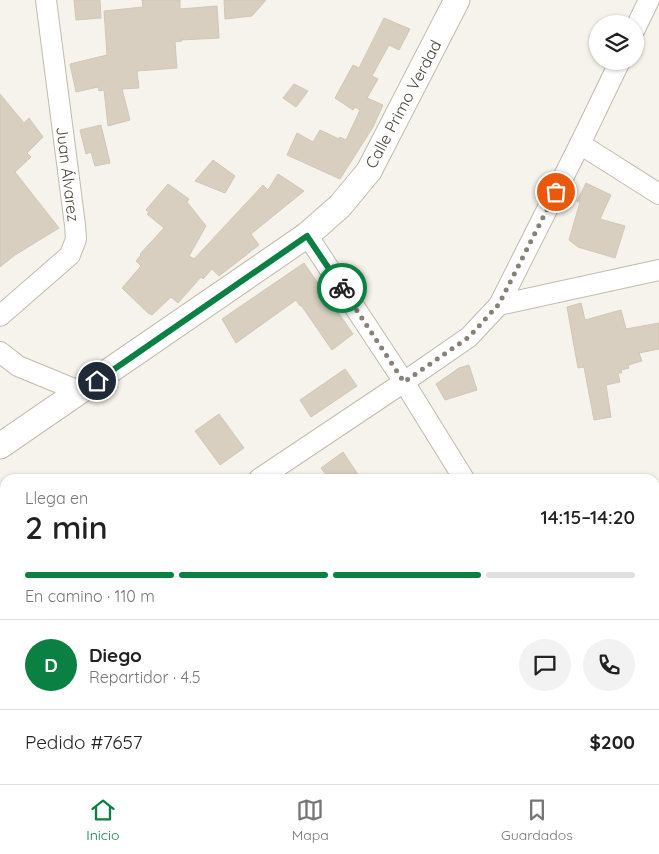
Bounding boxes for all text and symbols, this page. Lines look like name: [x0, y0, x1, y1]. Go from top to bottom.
map controls: [589, 15, 644, 70]
button: layers: [589, 15, 644, 70]
street label: Calle Primo Verdad: [361, 36, 445, 172]
street label: Juan Álvarez: [52, 125, 84, 223]
pin: [535, 171, 577, 213]
icon: bag: [542, 178, 570, 206]
courier: [317, 263, 367, 313]
icon: bike: [328, 274, 356, 302]
pin: [76, 360, 118, 402]
icon: home: [83, 367, 111, 395]
text: Llega en: [25, 488, 88, 508]
text: 14:15–14:20: [541, 505, 635, 529]
text: 2 min: [25, 507, 108, 547]
text: En camino · 110 m: [25, 586, 155, 606]
button: chat: [519, 639, 571, 691]
button: phone: [583, 639, 635, 691]
text: Diego: [89, 643, 142, 667]
text: D: [44, 653, 58, 677]
text: Repartidor · 4.5: [89, 667, 201, 687]
text: Pedido #7657: [25, 730, 143, 754]
text: $200: [590, 730, 635, 754]
tab: Inicio: [86, 796, 119, 844]
tab: Mapa: [292, 796, 329, 844]
tab: Guardados: [501, 796, 573, 844]

